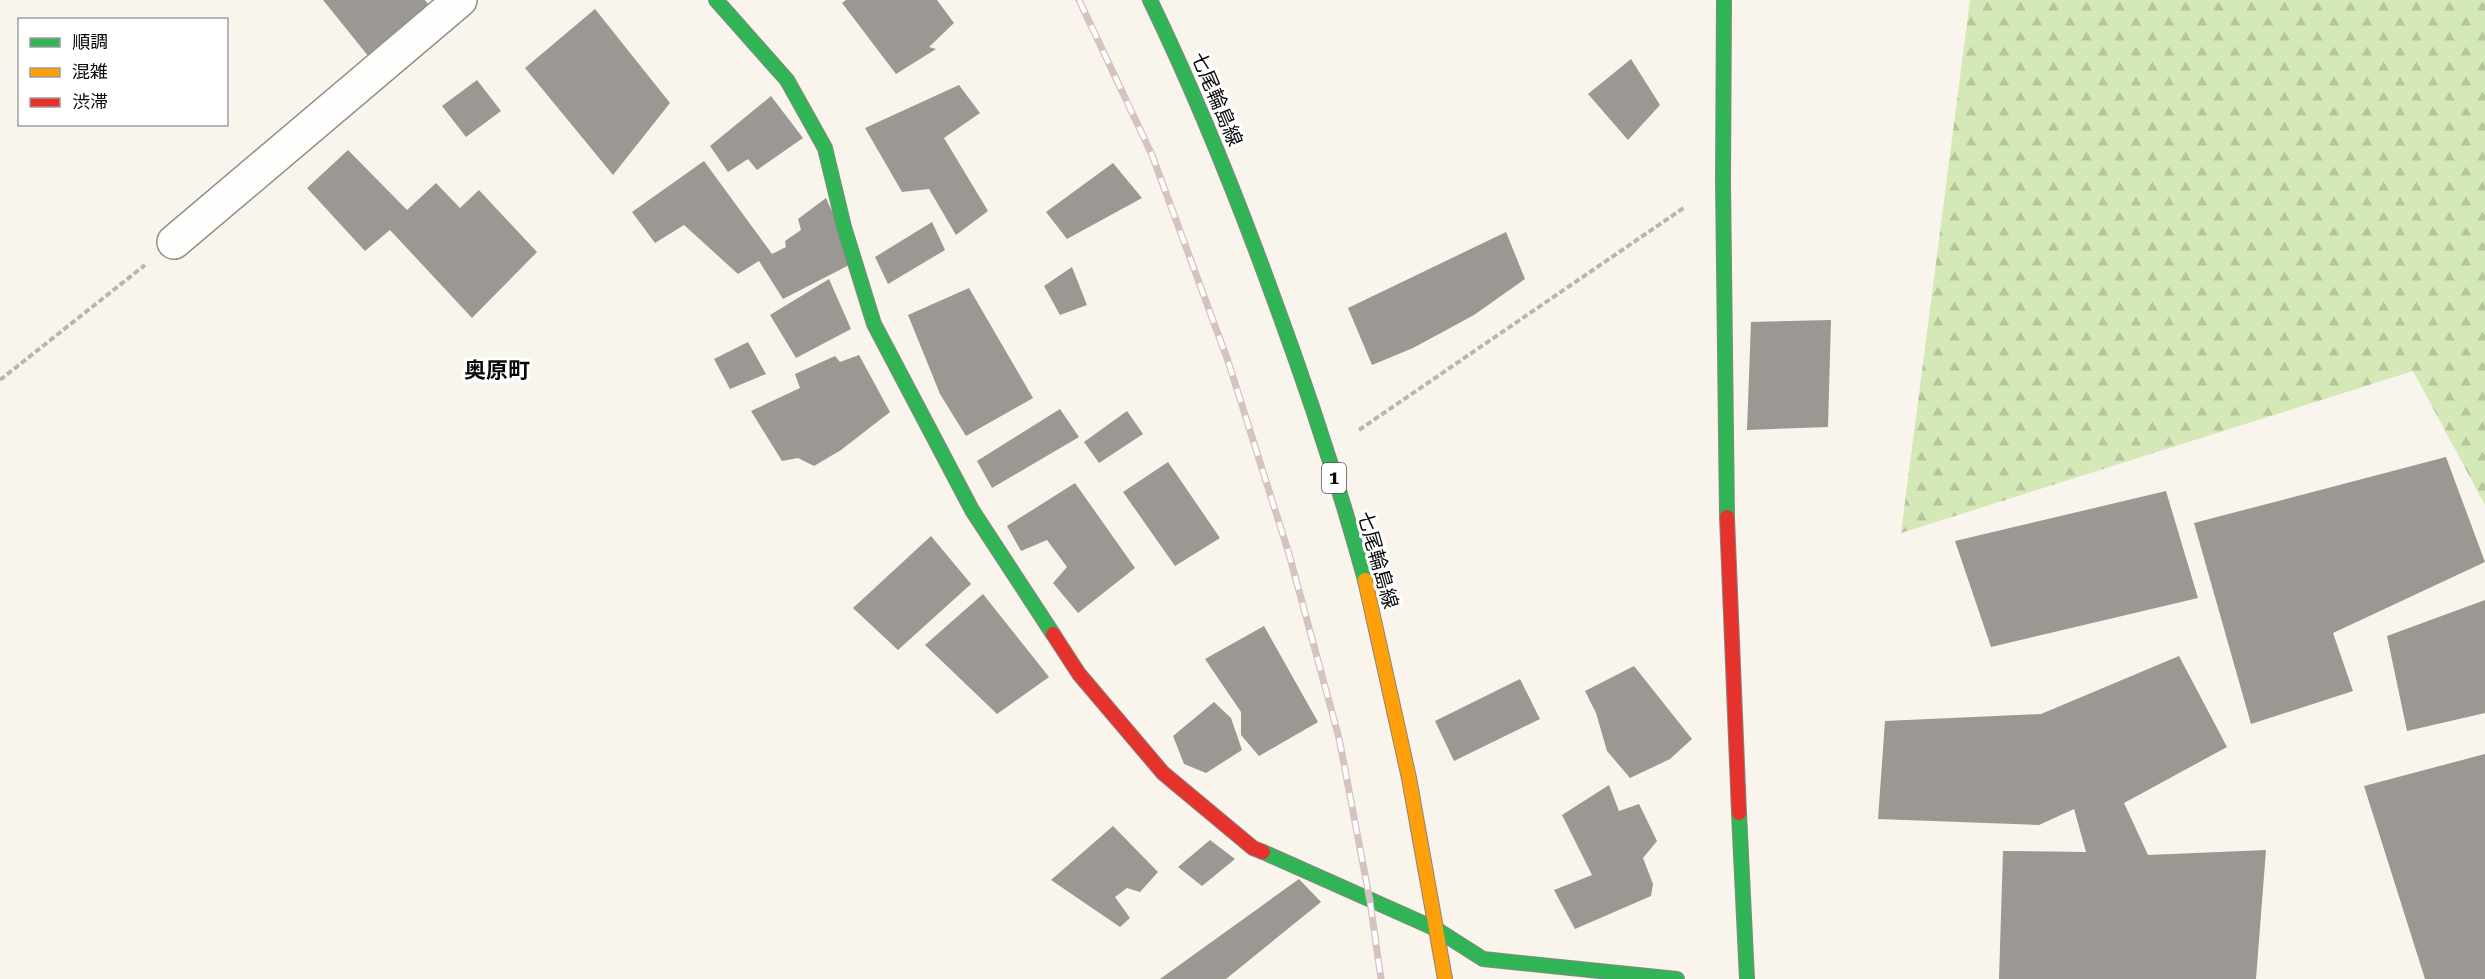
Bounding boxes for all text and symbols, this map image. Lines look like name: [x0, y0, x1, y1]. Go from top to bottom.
legend: [18, 18, 228, 126]
text: 順調: [72, 31, 108, 52]
street label: 七尾輪島線: [1186, 48, 1248, 150]
text: 混雑: [72, 61, 108, 82]
text: 渋滞: [72, 91, 108, 112]
district label: 奥原町: [464, 358, 530, 383]
road number: 1: [1322, 463, 1346, 493]
street label: 七尾輪島線: [1353, 509, 1403, 611]

